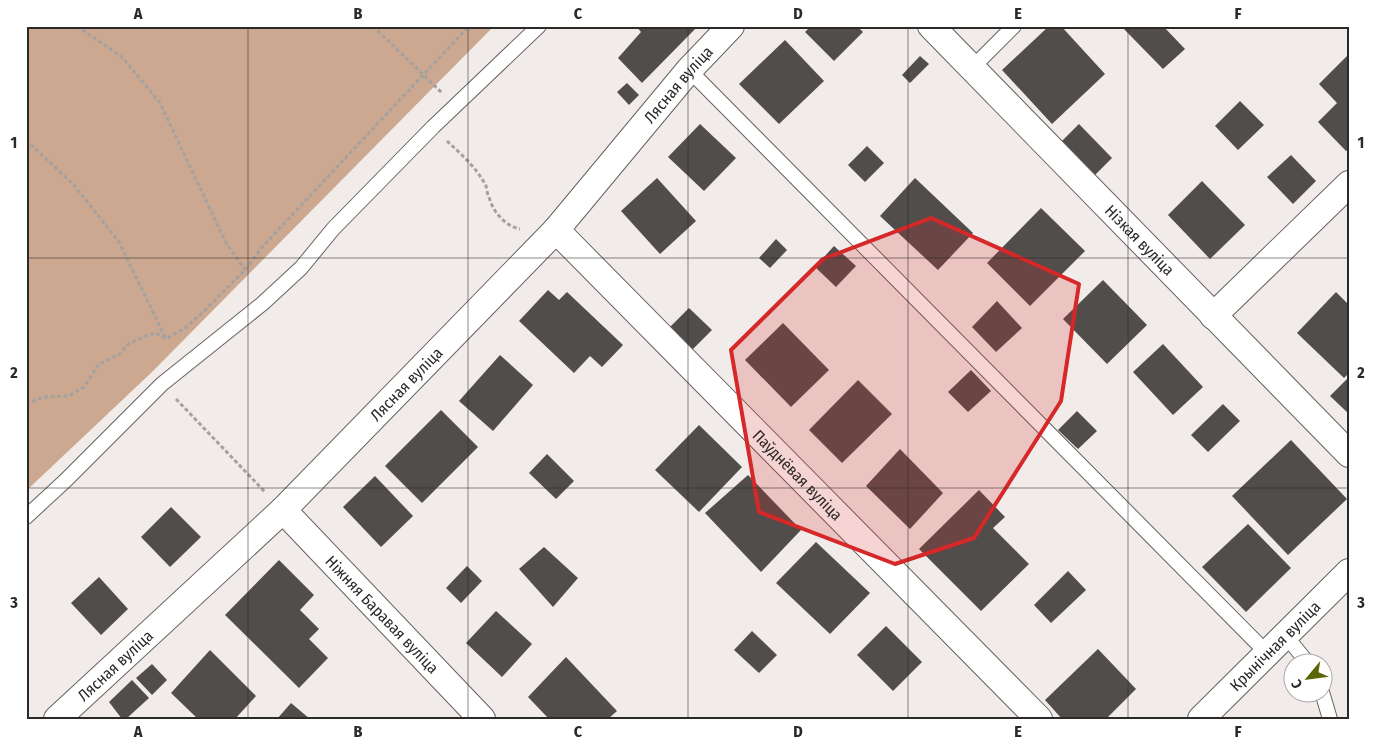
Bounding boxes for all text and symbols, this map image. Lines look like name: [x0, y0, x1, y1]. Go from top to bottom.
text: A: [133, 4, 143, 23]
text: B: [354, 4, 363, 23]
text: C: [574, 4, 583, 23]
text: D: [793, 4, 803, 23]
text: E: [1014, 4, 1022, 23]
text: F: [1234, 4, 1242, 23]
street label: Лясная вуліца: [640, 42, 717, 127]
text: 1: [11, 133, 17, 152]
text: 1: [1358, 133, 1364, 152]
street label: Нізкая вуліца: [1101, 201, 1178, 280]
street label: Лясная вуліца: [366, 343, 447, 425]
text: 2: [9, 363, 18, 382]
text: 2: [1356, 363, 1365, 382]
street label: Паўднёвая вуліца: [749, 426, 846, 524]
street label: Ніжняя Баравая вуліца: [321, 552, 443, 678]
text: 3: [9, 593, 18, 612]
text: 3: [1356, 593, 1365, 612]
street label: Крынічная вуліца: [1226, 597, 1324, 695]
street label: Лясная вуліца: [74, 626, 157, 705]
north arrow: [1282, 652, 1332, 702]
text: С: [1288, 676, 1306, 691]
text: A: [133, 722, 143, 741]
text: B: [354, 722, 363, 741]
text: C: [574, 722, 583, 741]
text: D: [793, 722, 803, 741]
text: E: [1014, 722, 1022, 741]
text: F: [1234, 722, 1242, 741]

